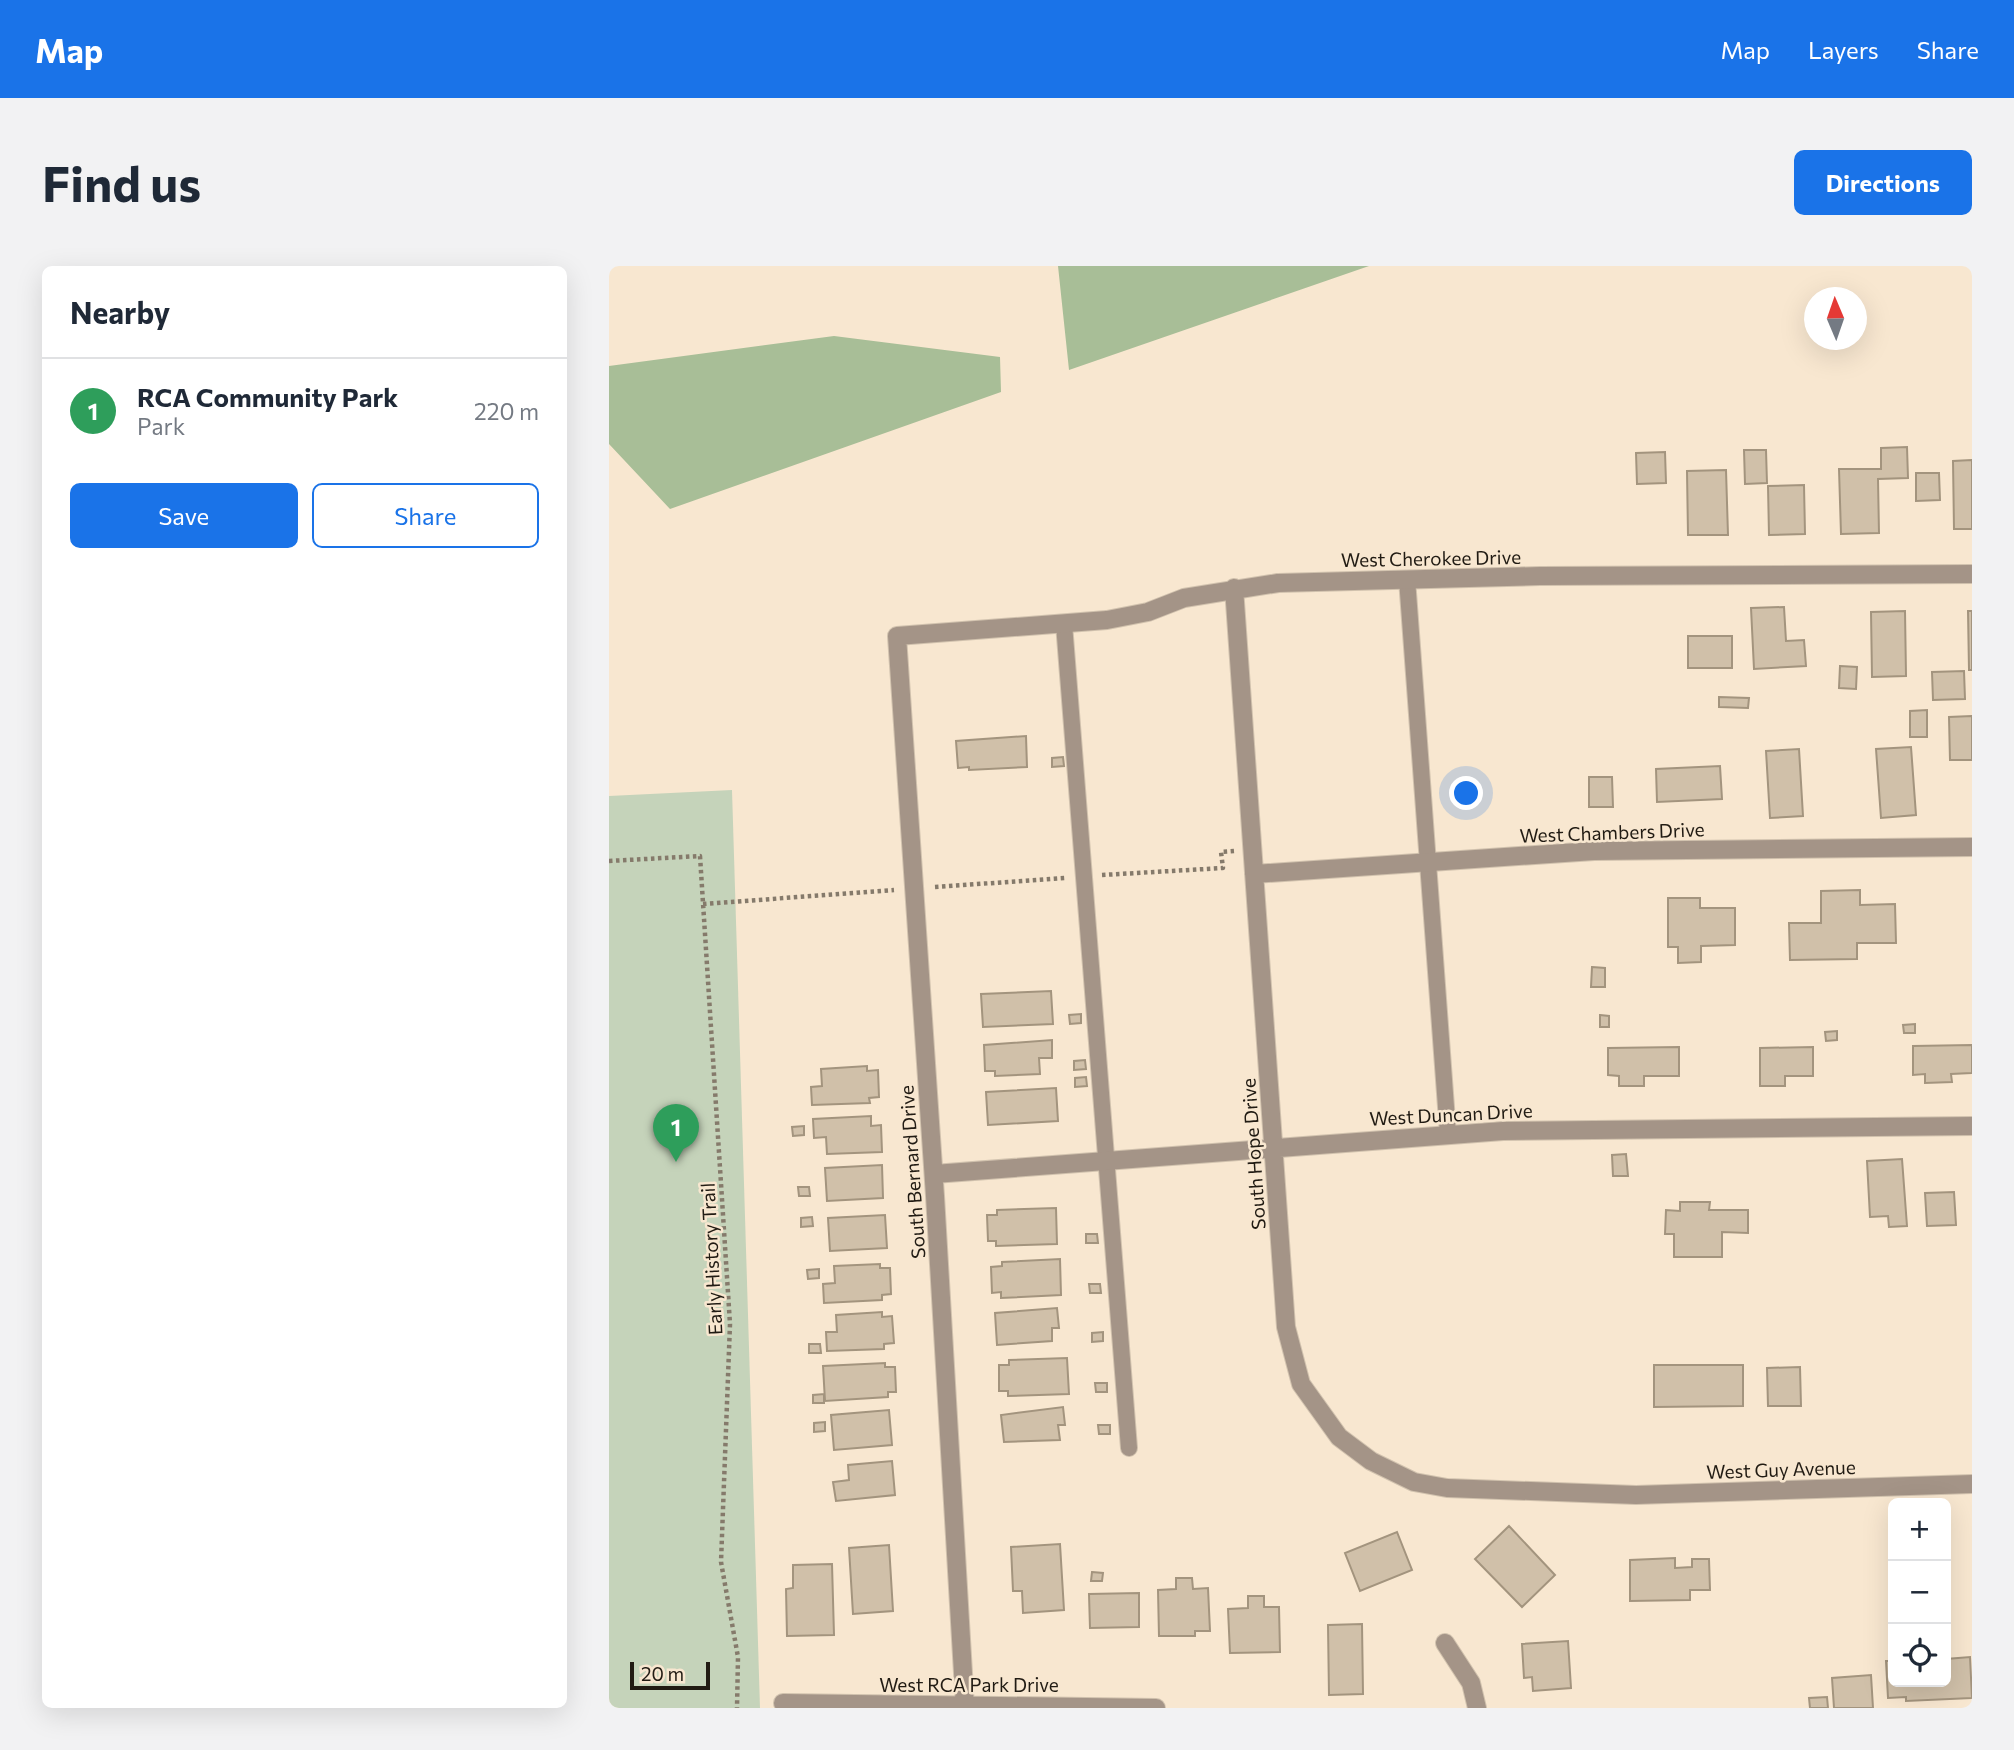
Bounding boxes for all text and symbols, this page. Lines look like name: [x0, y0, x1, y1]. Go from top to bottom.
text: Map: [35, 29, 103, 70]
text: Map: [1721, 35, 1770, 64]
text: Layers: [1808, 35, 1879, 64]
text: Share: [1917, 35, 1979, 64]
button: Directions: [1794, 150, 1972, 215]
text: Find us: [42, 152, 201, 212]
north arrow: [1804, 287, 1867, 350]
text: Nearby: [70, 293, 170, 330]
text: RCA Community Park: [137, 381, 398, 412]
text: 1: [88, 397, 98, 425]
text: 220 m: [474, 397, 539, 425]
text: Park: [137, 412, 185, 440]
button: Save: [70, 483, 298, 548]
button: Share: [312, 483, 539, 548]
street label: West Cherokee Drive: [1341, 545, 1521, 571]
your location: [1449, 776, 1483, 810]
street label: West Chambers Drive: [1519, 817, 1705, 847]
street label: South Hope Drive: [1236, 1077, 1270, 1231]
street label: South Bernard Drive: [894, 1084, 930, 1260]
street label: West Duncan Drive: [1369, 1098, 1533, 1130]
pin: 1: [653, 1104, 699, 1162]
street label: Early History Trail: [696, 1182, 726, 1336]
street label: West Guy Avenue: [1706, 1455, 1856, 1483]
map controls: [1888, 1498, 1951, 1687]
button: +: [1888, 1498, 1951, 1561]
button: −: [1888, 1561, 1951, 1624]
button: locate: [1888, 1624, 1951, 1687]
scale bar: [630, 1659, 711, 1691]
text: 20 m: [641, 1662, 684, 1685]
street label: West RCA Park Drive: [879, 1673, 1059, 1696]

